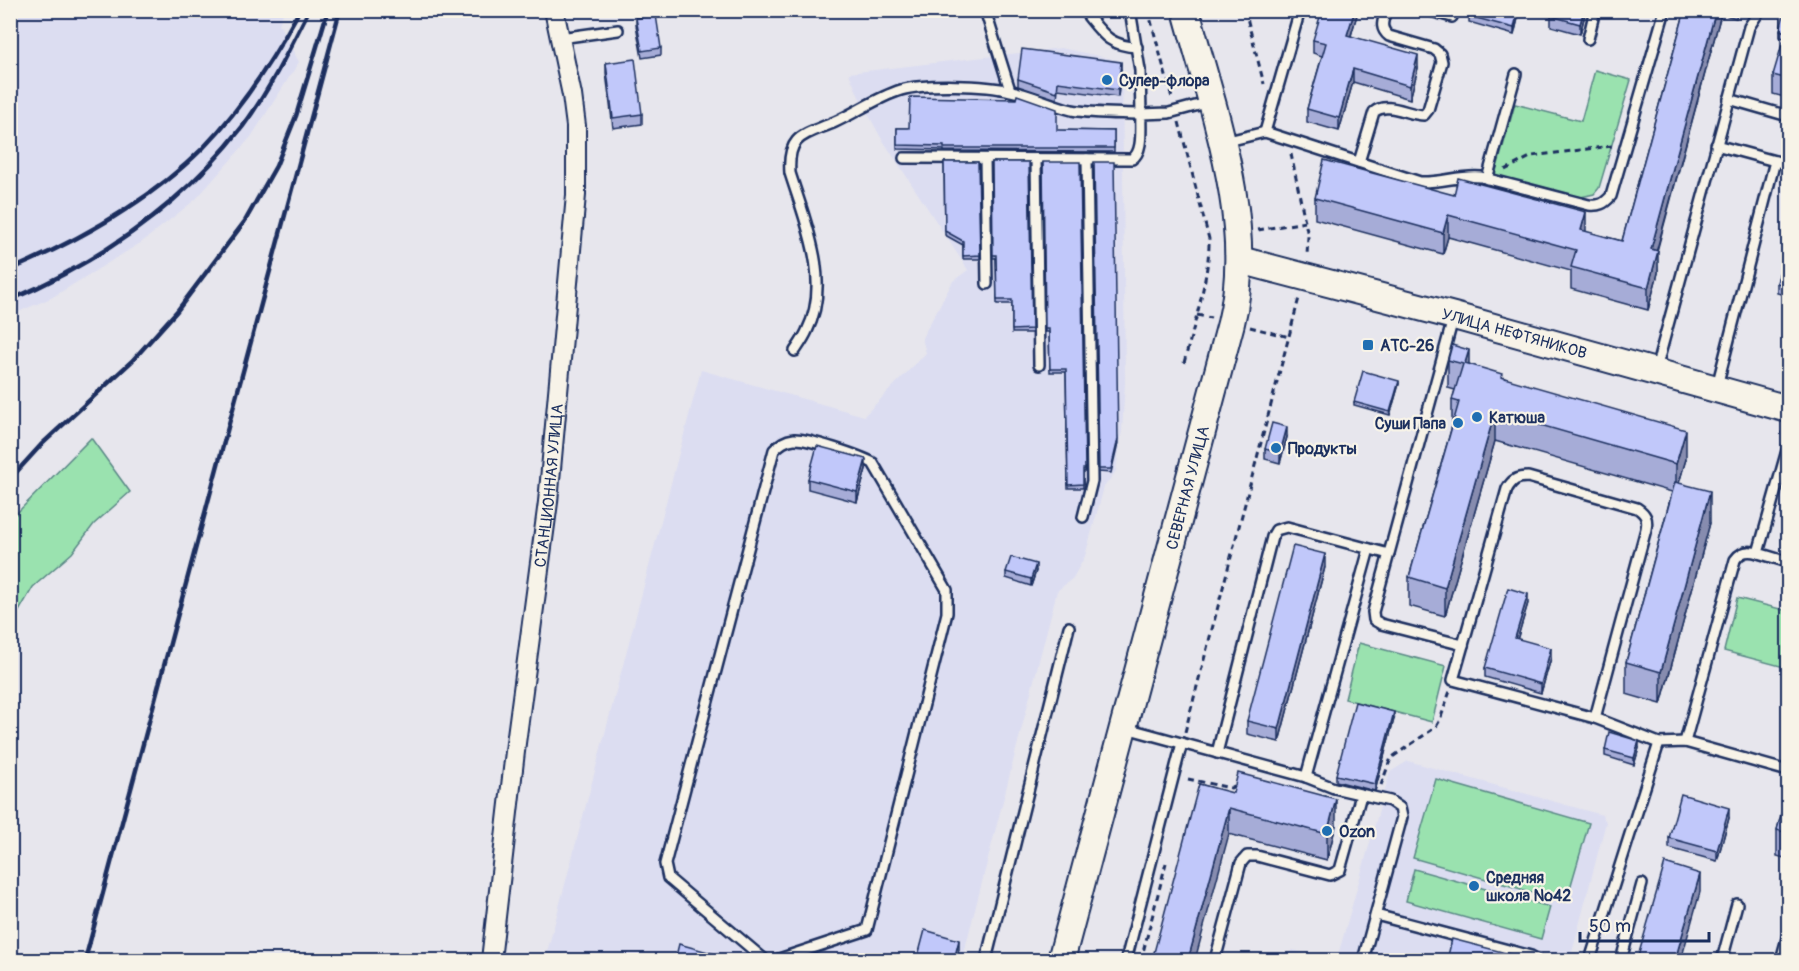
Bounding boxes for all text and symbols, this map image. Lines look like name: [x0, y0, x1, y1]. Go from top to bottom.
place label: Супер-флора: [1119, 71, 1210, 91]
marker: Супер-флора: [1100, 73, 1114, 87]
street label: УЛИЦА НЕФТЯНИКОВ: [1440, 304, 1589, 364]
place label: АТС-26: [1380, 336, 1434, 356]
marker: АТС-26: [1361, 338, 1375, 352]
street label: СТАНЦИОННАЯ УЛИЦА: [530, 403, 568, 569]
place label: Катюша: [1489, 408, 1545, 428]
marker: Катюша: [1470, 410, 1484, 424]
place label: Суши Папа: [1375, 414, 1447, 434]
marker: Суши Папа: [1451, 416, 1465, 430]
street label: СЕВЕРНАЯ УЛИЦА: [1162, 424, 1214, 552]
place label: Продукты: [1288, 439, 1357, 459]
marker: Продукты: [1269, 441, 1283, 455]
place label: Ozon: [1339, 822, 1375, 842]
marker: Ozon: [1320, 824, 1334, 838]
place label: Средняя школа №42: [1486, 868, 1571, 906]
marker: Средняя школа №42: [1467, 879, 1481, 893]
scale bar: [1580, 905, 1709, 943]
text: 50 m: [1589, 915, 1631, 938]

